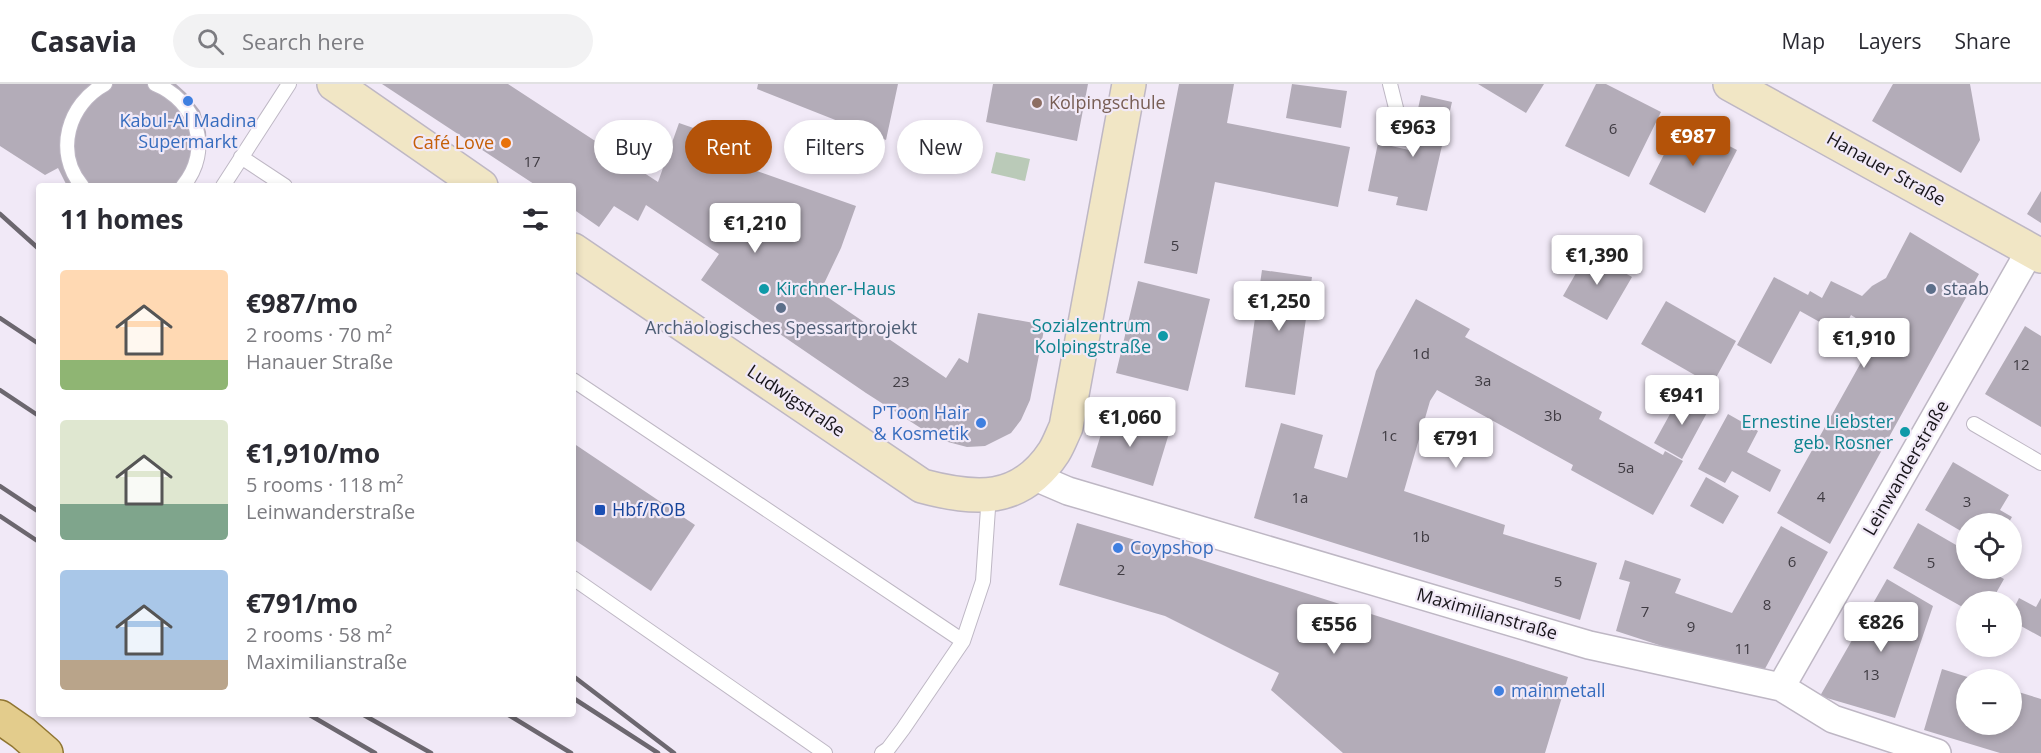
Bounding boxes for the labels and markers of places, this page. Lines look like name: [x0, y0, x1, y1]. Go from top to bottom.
place label: Kolpingschule: [1049, 90, 1166, 114]
marker: Kabul-Al Madina Supermarkt: [181, 94, 195, 108]
marker: Kolpingschule: [1030, 96, 1044, 110]
pin: €963: [1377, 107, 1449, 158]
place label: Kabul-Al Madina Supermarkt: [120, 108, 256, 153]
pin: €987: [1657, 116, 1729, 167]
place label: Café Love: [412, 130, 494, 154]
marker: Café Love: [499, 136, 513, 150]
pin: €1,210: [706, 203, 804, 254]
pin: €1,390: [1548, 235, 1646, 286]
place label: Kirchner-Haus: [776, 276, 896, 300]
place label: staab: [1943, 276, 1989, 300]
pin: €1,250: [1230, 281, 1328, 332]
marker: Kirchner-Haus: [757, 282, 771, 296]
marker: staab: [1924, 282, 1938, 296]
marker: Archäologisches Spessartprojekt: [774, 301, 788, 315]
place label: Sozialzentrum Kolpingstraße: [1032, 313, 1151, 358]
place label: Archäologisches Spessartprojekt: [645, 315, 917, 339]
pin: €1,910: [1815, 318, 1913, 369]
marker: Sozialzentrum Kolpingstraße: [1156, 329, 1170, 343]
pin: €941: [1646, 375, 1718, 426]
pin: €1,060: [1081, 397, 1179, 448]
place label: P'Toon Hair & Kosmetik: [872, 400, 970, 445]
place label: Ernestine Liebster geb. Rosner: [1742, 409, 1894, 454]
marker: P'Toon Hair & Kosmetik: [974, 416, 988, 430]
pin: €791: [1420, 418, 1492, 469]
marker: Ernestine Liebster geb. Rosner: [1898, 425, 1912, 439]
place label: Hbf/ROB: [612, 497, 686, 521]
marker: Hbf/ROB: [593, 503, 607, 517]
place label: Coypshop: [1130, 535, 1214, 559]
marker: Coypshop: [1111, 541, 1125, 555]
pin: €826: [1845, 602, 1917, 653]
pin: €556: [1298, 604, 1370, 655]
place label: mainmetall: [1511, 678, 1606, 702]
marker: mainmetall: [1492, 684, 1506, 698]

